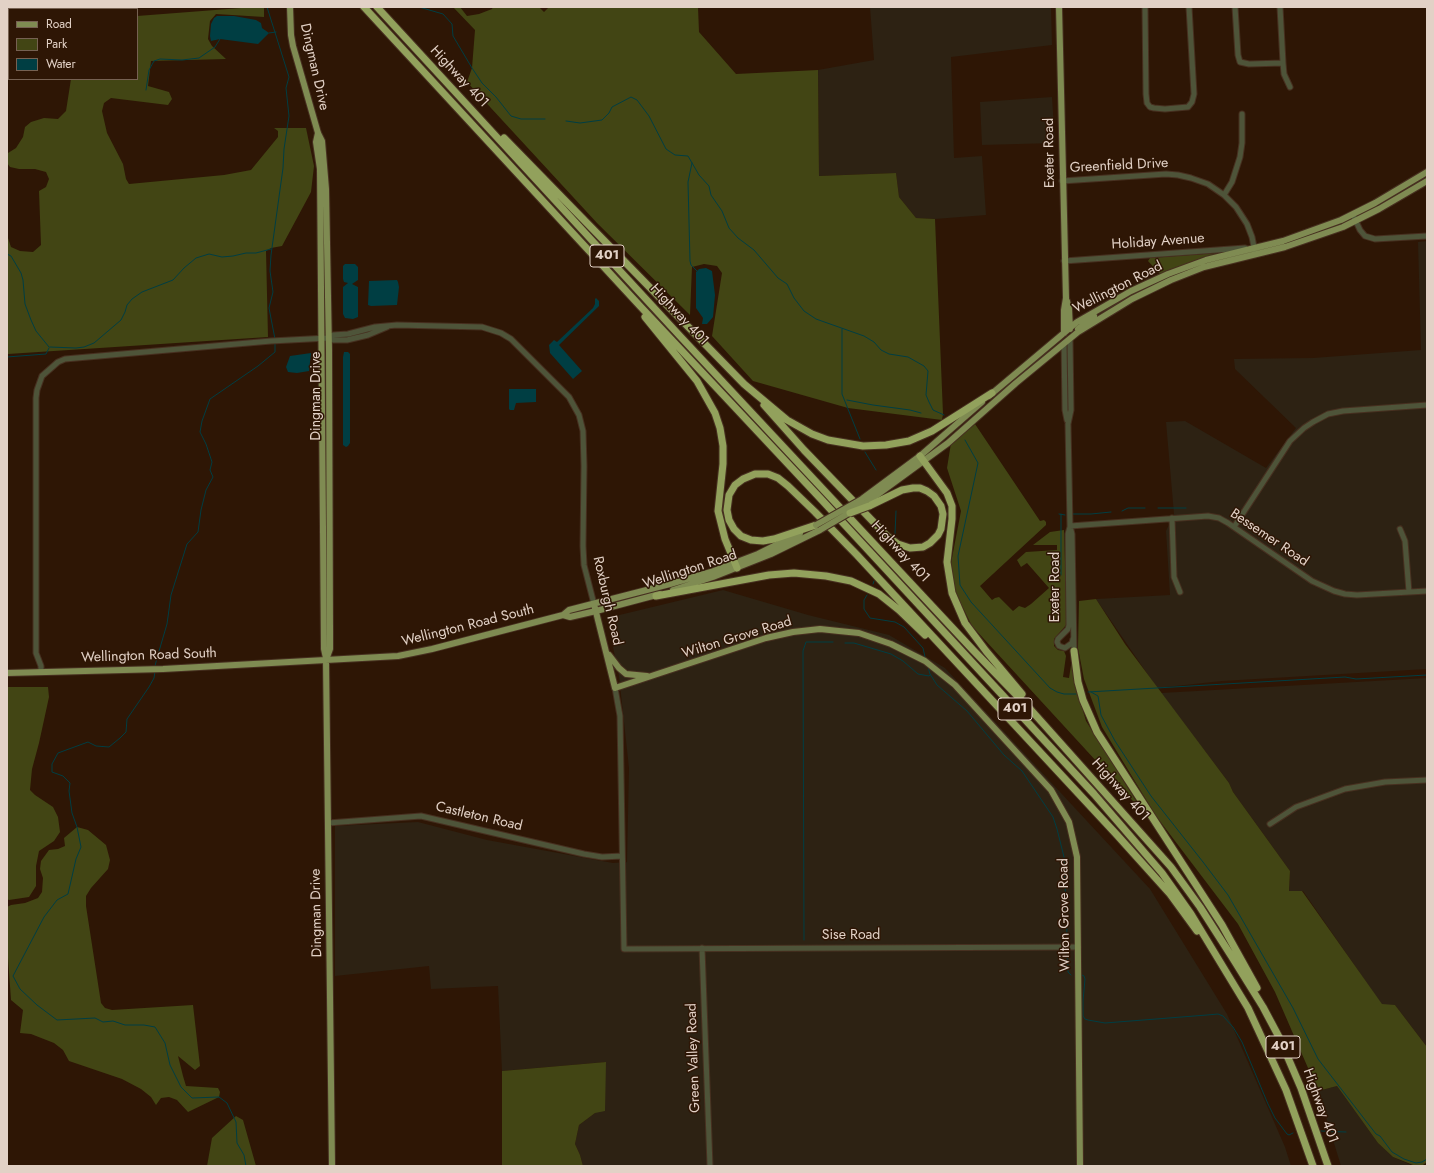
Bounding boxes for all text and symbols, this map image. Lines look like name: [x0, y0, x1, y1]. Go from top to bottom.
legend: [8, 8, 138, 80]
text: Road: [46, 15, 72, 33]
street label: Dingman Drive: [296, 22, 332, 112]
text: Park: [46, 35, 67, 53]
street label: Highway 401: [426, 43, 492, 111]
text: Water: [46, 55, 76, 73]
street label: Exeter Road: [1041, 118, 1059, 188]
street label: Greenfield Drive: [1069, 155, 1169, 177]
street label: Holiday Avenue: [1111, 230, 1205, 254]
road number: 401: [590, 245, 624, 267]
street label: Wellington Road: [1070, 258, 1166, 318]
street label: Highway 401: [646, 281, 712, 349]
street label: Dingman Drive: [309, 352, 325, 440]
street label: Bessemer Road: [1227, 506, 1311, 570]
street label: Highway 401: [867, 518, 933, 586]
street label: Wellington Road: [641, 547, 739, 593]
street label: Exeter Road: [1048, 552, 1064, 622]
street label: Roxburgh Road: [589, 555, 625, 647]
street label: Wellington Road South: [400, 601, 536, 651]
street label: Wilton Grove Road: [680, 613, 794, 663]
street label: Wellington Road South: [81, 645, 217, 667]
road number: 401: [998, 698, 1032, 720]
street label: Highway 401: [1088, 755, 1152, 825]
street label: Castleton Road: [434, 799, 524, 835]
street label: Wilton Grove Road: [1056, 858, 1074, 972]
street label: Dingman Drive: [308, 868, 326, 958]
street label: Sise Road: [822, 928, 880, 944]
street label: Green Valley Road: [684, 1003, 704, 1113]
road number: 401: [1266, 1036, 1300, 1058]
street label: Highway 401: [1299, 1066, 1341, 1146]

